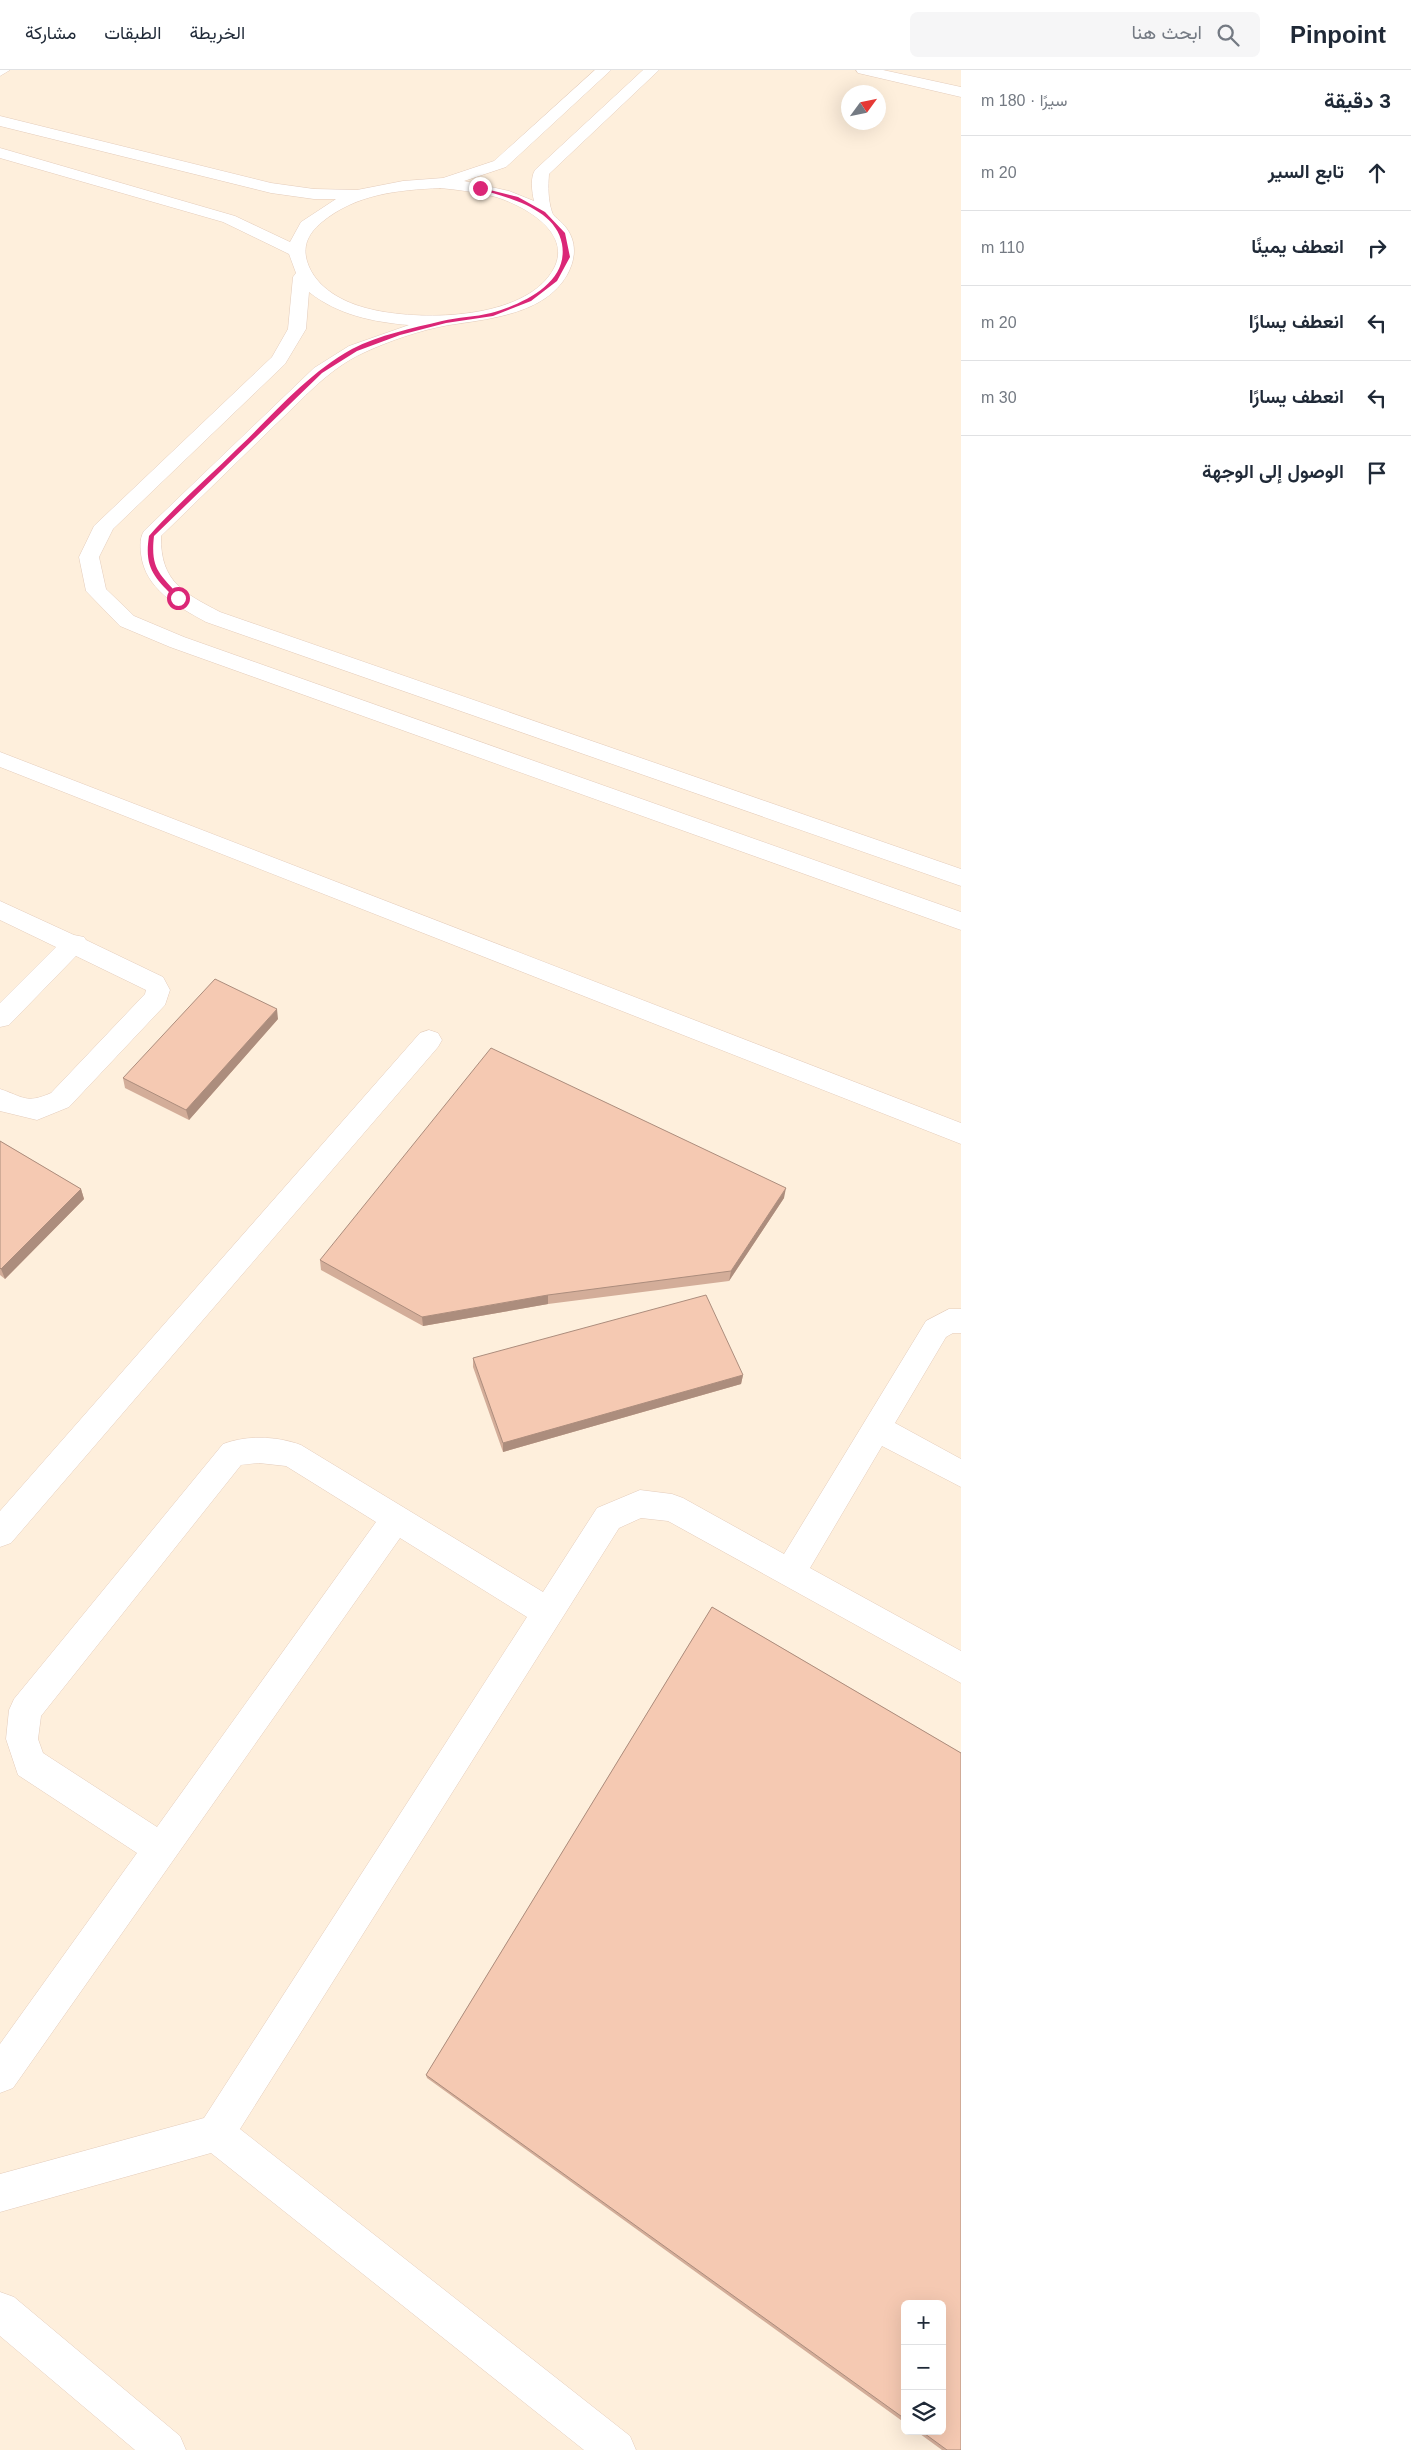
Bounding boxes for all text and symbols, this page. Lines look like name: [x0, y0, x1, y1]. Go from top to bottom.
search box: [910, 12, 1260, 57]
icon: search: [1214, 21, 1242, 49]
text: Pinpoint: [1290, 21, 1386, 48]
text: ابحث هنا: [1132, 22, 1202, 43]
text: مشاركة: [25, 23, 76, 43]
text: الطبقات: [104, 23, 161, 43]
text: الخريطة: [189, 23, 245, 43]
north arrow: [841, 85, 886, 130]
text: 3 دقيقة: [1324, 89, 1391, 112]
text: سيرًا · 180 m: [981, 92, 1067, 109]
icon: ahead: [1363, 159, 1391, 187]
text: تابع السير: [1268, 161, 1344, 182]
text: 20 m: [981, 164, 1017, 181]
route end: [469, 177, 492, 200]
icon: right: [1363, 234, 1391, 262]
text: انعطف يمينًا: [1251, 236, 1344, 257]
text: 110 m: [981, 239, 1024, 256]
icon: left: [1363, 309, 1391, 337]
text: انعطف يسارًا: [1249, 311, 1344, 332]
text: 20 m: [981, 314, 1017, 331]
icon: left: [1363, 384, 1391, 412]
text: انعطف يسارًا: [1249, 386, 1344, 407]
text: 30 m: [981, 389, 1017, 406]
icon: arrive: [1363, 459, 1391, 487]
text: الوصول إلى الوجهة: [1202, 461, 1344, 482]
route start: [167, 587, 190, 610]
map controls: [901, 2300, 946, 2435]
button: +: [901, 2300, 946, 2345]
button: −: [901, 2345, 946, 2390]
button: layers: [901, 2390, 946, 2435]

